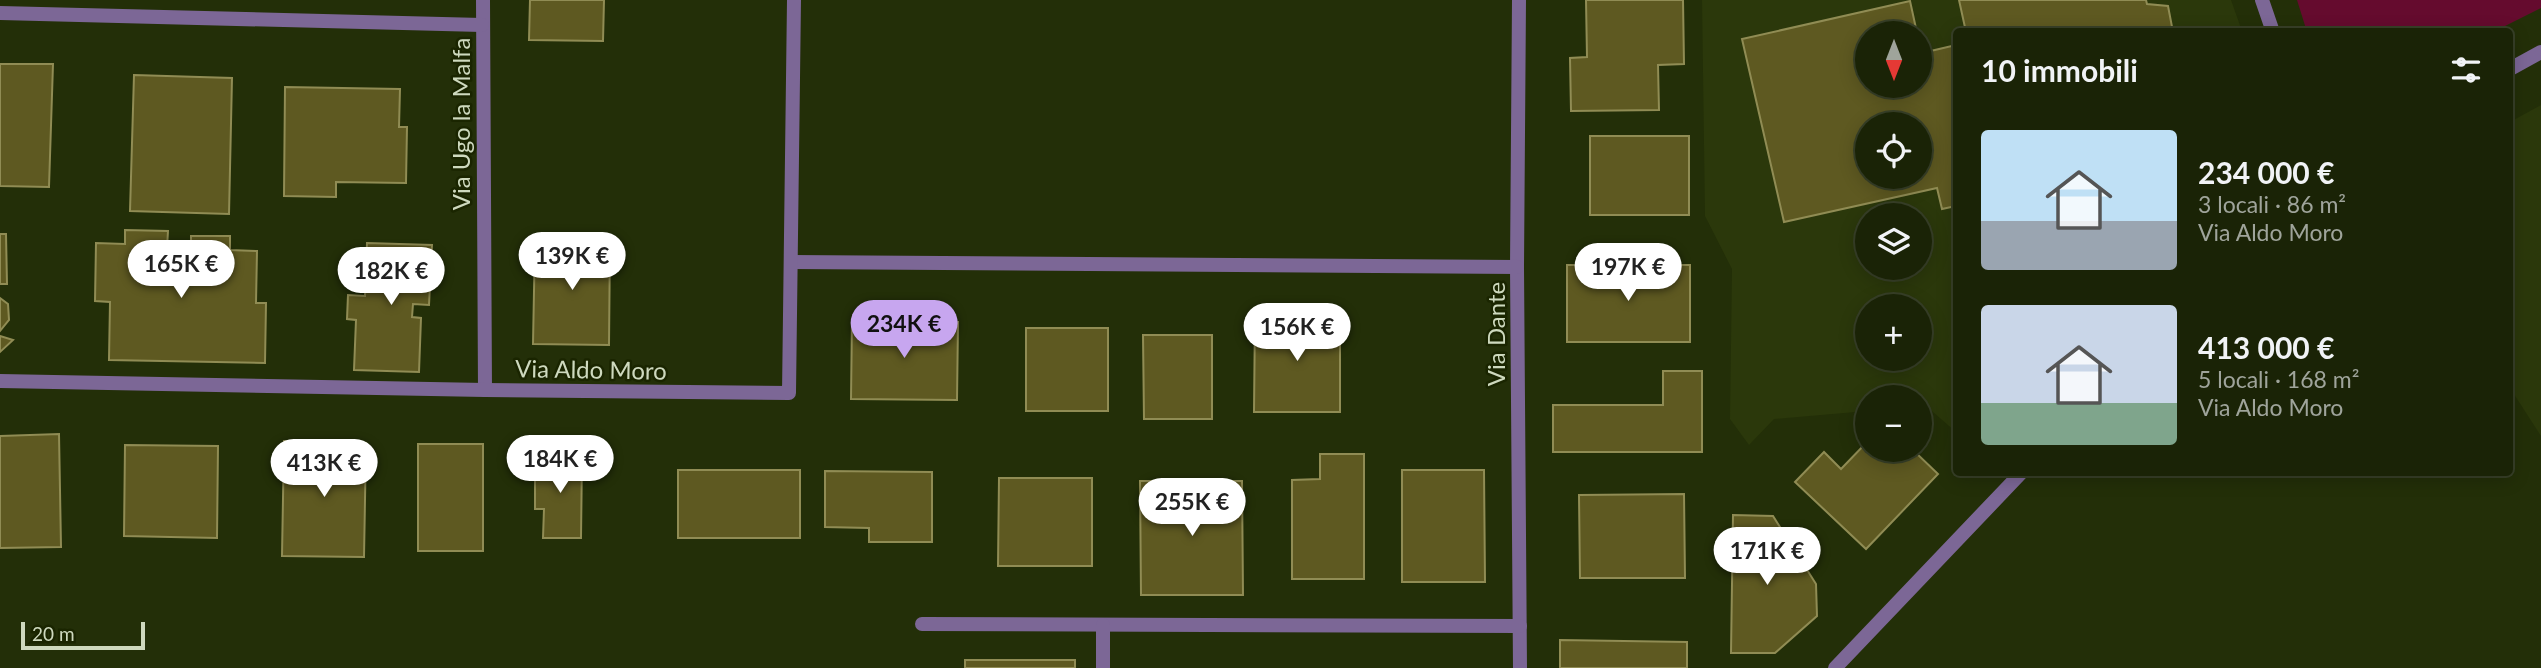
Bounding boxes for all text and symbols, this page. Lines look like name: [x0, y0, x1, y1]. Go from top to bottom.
north arrow: [1855, 21, 1932, 98]
map controls: [1855, 21, 1932, 462]
street label: Via Ugo la Malfa: [446, 38, 475, 210]
icon: filters: [2447, 51, 2485, 89]
text: 10 immobili: [1981, 52, 2138, 88]
button: locate: [1855, 112, 1932, 189]
text: 234 000 €: [2198, 154, 2334, 190]
icon: home: [2037, 158, 2121, 242]
text: 3 locali · 86 m²: [2198, 190, 2346, 218]
button: layers: [1855, 203, 1932, 280]
text: Via Aldo Moro: [2198, 218, 2343, 246]
pin: 139K €: [515, 232, 629, 292]
pin: 165K €: [124, 240, 238, 300]
text: 139K €: [535, 241, 609, 269]
pin: 197K €: [1571, 244, 1685, 303]
pin: 182K €: [334, 247, 448, 307]
text: 165K €: [144, 249, 218, 277]
text: 197K €: [1591, 252, 1665, 280]
text: 182K €: [354, 256, 428, 284]
street label: Via Dante: [1481, 282, 1510, 386]
button: +: [1855, 294, 1932, 371]
pin: 234K €: [847, 300, 961, 360]
pin: 156K €: [1240, 304, 1354, 363]
text: 234K €: [867, 309, 941, 337]
text: 156K €: [1260, 312, 1334, 340]
text: 413 000 €: [2198, 329, 2334, 365]
icon: home: [2037, 333, 2121, 417]
street label: Via Aldo Moro: [515, 353, 667, 385]
text: 5 locali · 168 m²: [2198, 365, 2359, 393]
button: −: [1855, 385, 1932, 462]
text: Via Aldo Moro: [2198, 393, 2343, 421]
pin: 184K €: [503, 435, 617, 495]
pin: 413K €: [267, 440, 381, 499]
text: 184K €: [523, 444, 597, 472]
text: 413K €: [287, 448, 361, 476]
pin: 255K €: [1135, 478, 1249, 538]
text: 255K €: [1155, 487, 1229, 515]
pin: 171K €: [1710, 528, 1824, 587]
text: 171K €: [1730, 536, 1804, 564]
scale bar: [21, 619, 145, 651]
text: 20 m: [32, 622, 75, 645]

